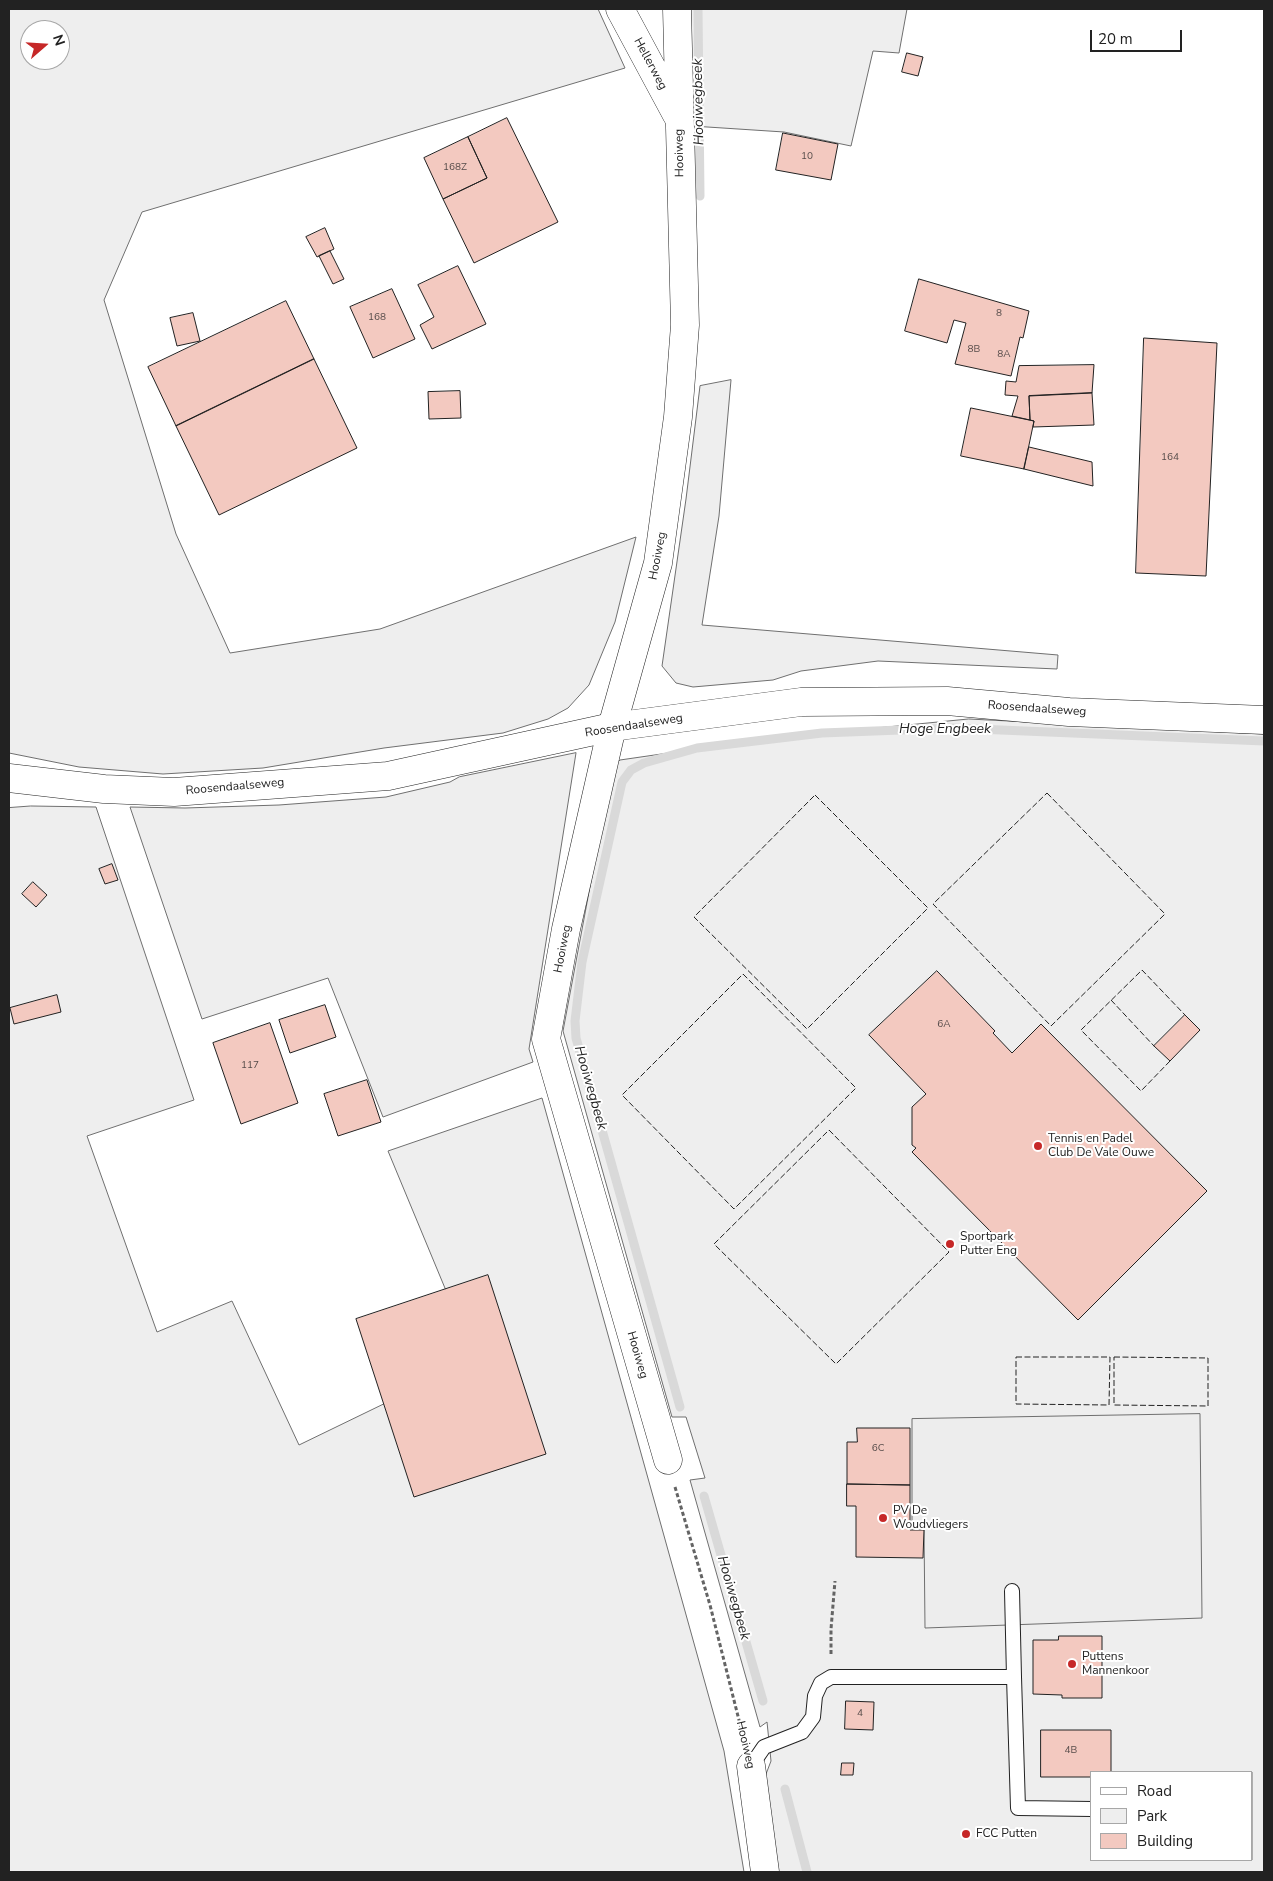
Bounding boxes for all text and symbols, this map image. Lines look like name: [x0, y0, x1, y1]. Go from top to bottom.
north arrow: [20, 20, 70, 70]
scale bar: [1093, 20, 1186, 52]
text: 20 m: [1098, 29, 1133, 49]
text: N: [48, 32, 69, 48]
street label: Hellerweg: [630, 35, 670, 93]
water label: Hooiwegbeek: [690, 58, 708, 146]
street label: Hooiweg: [672, 129, 688, 177]
house number: 10: [801, 151, 813, 163]
house number: 168Z: [443, 162, 467, 174]
house number: 8: [996, 308, 1002, 320]
house number: 168: [368, 312, 386, 324]
house number: 8B: [968, 344, 980, 356]
house number: 8A: [997, 349, 1011, 361]
house number: 164: [1161, 452, 1179, 464]
street label: Hooiweg: [646, 531, 670, 581]
street label: Roosendaalseweg: [987, 698, 1087, 720]
street label: Roosendaalseweg: [584, 711, 684, 741]
water label: Hoge Engbeek: [899, 722, 991, 738]
street label: Roosendaalseweg: [185, 776, 285, 798]
street label: Hooiweg: [551, 924, 575, 974]
house number: 6A: [937, 1019, 951, 1031]
water label: Hooiwegbeek: [570, 1044, 610, 1132]
house number: 117: [241, 1060, 259, 1072]
place label: Tennis en Padel Club De Vale Ouwe: [1048, 1132, 1154, 1160]
marker: Tennis en Padel Club De Vale Ouwe: [1032, 1140, 1044, 1152]
place label: Sportpark Putter Eng: [960, 1230, 1017, 1258]
marker: Sportpark Putter Eng: [944, 1238, 956, 1250]
street label: Hooiweg: [623, 1330, 651, 1380]
house number: 6C: [872, 1443, 884, 1455]
place label: PV De Woudvliegers: [893, 1504, 968, 1532]
marker: PV De Woudvliegers: [877, 1512, 889, 1524]
water label: Hooiwegbeek: [713, 1554, 753, 1642]
place label: Puttens Mannenkoor: [1082, 1650, 1149, 1678]
marker: Puttens Mannenkoor: [1066, 1658, 1078, 1670]
house number: 4: [857, 1708, 863, 1720]
street label: Hooiweg: [733, 1720, 757, 1770]
house number: 4B: [1065, 1745, 1077, 1757]
legend: [1090, 1771, 1253, 1861]
text: Road: [1137, 1781, 1172, 1801]
text: Park: [1137, 1806, 1167, 1826]
place label: FCC Putten: [976, 1827, 1037, 1841]
marker: FCC Putten: [960, 1828, 972, 1840]
text: Building: [1137, 1831, 1193, 1851]

